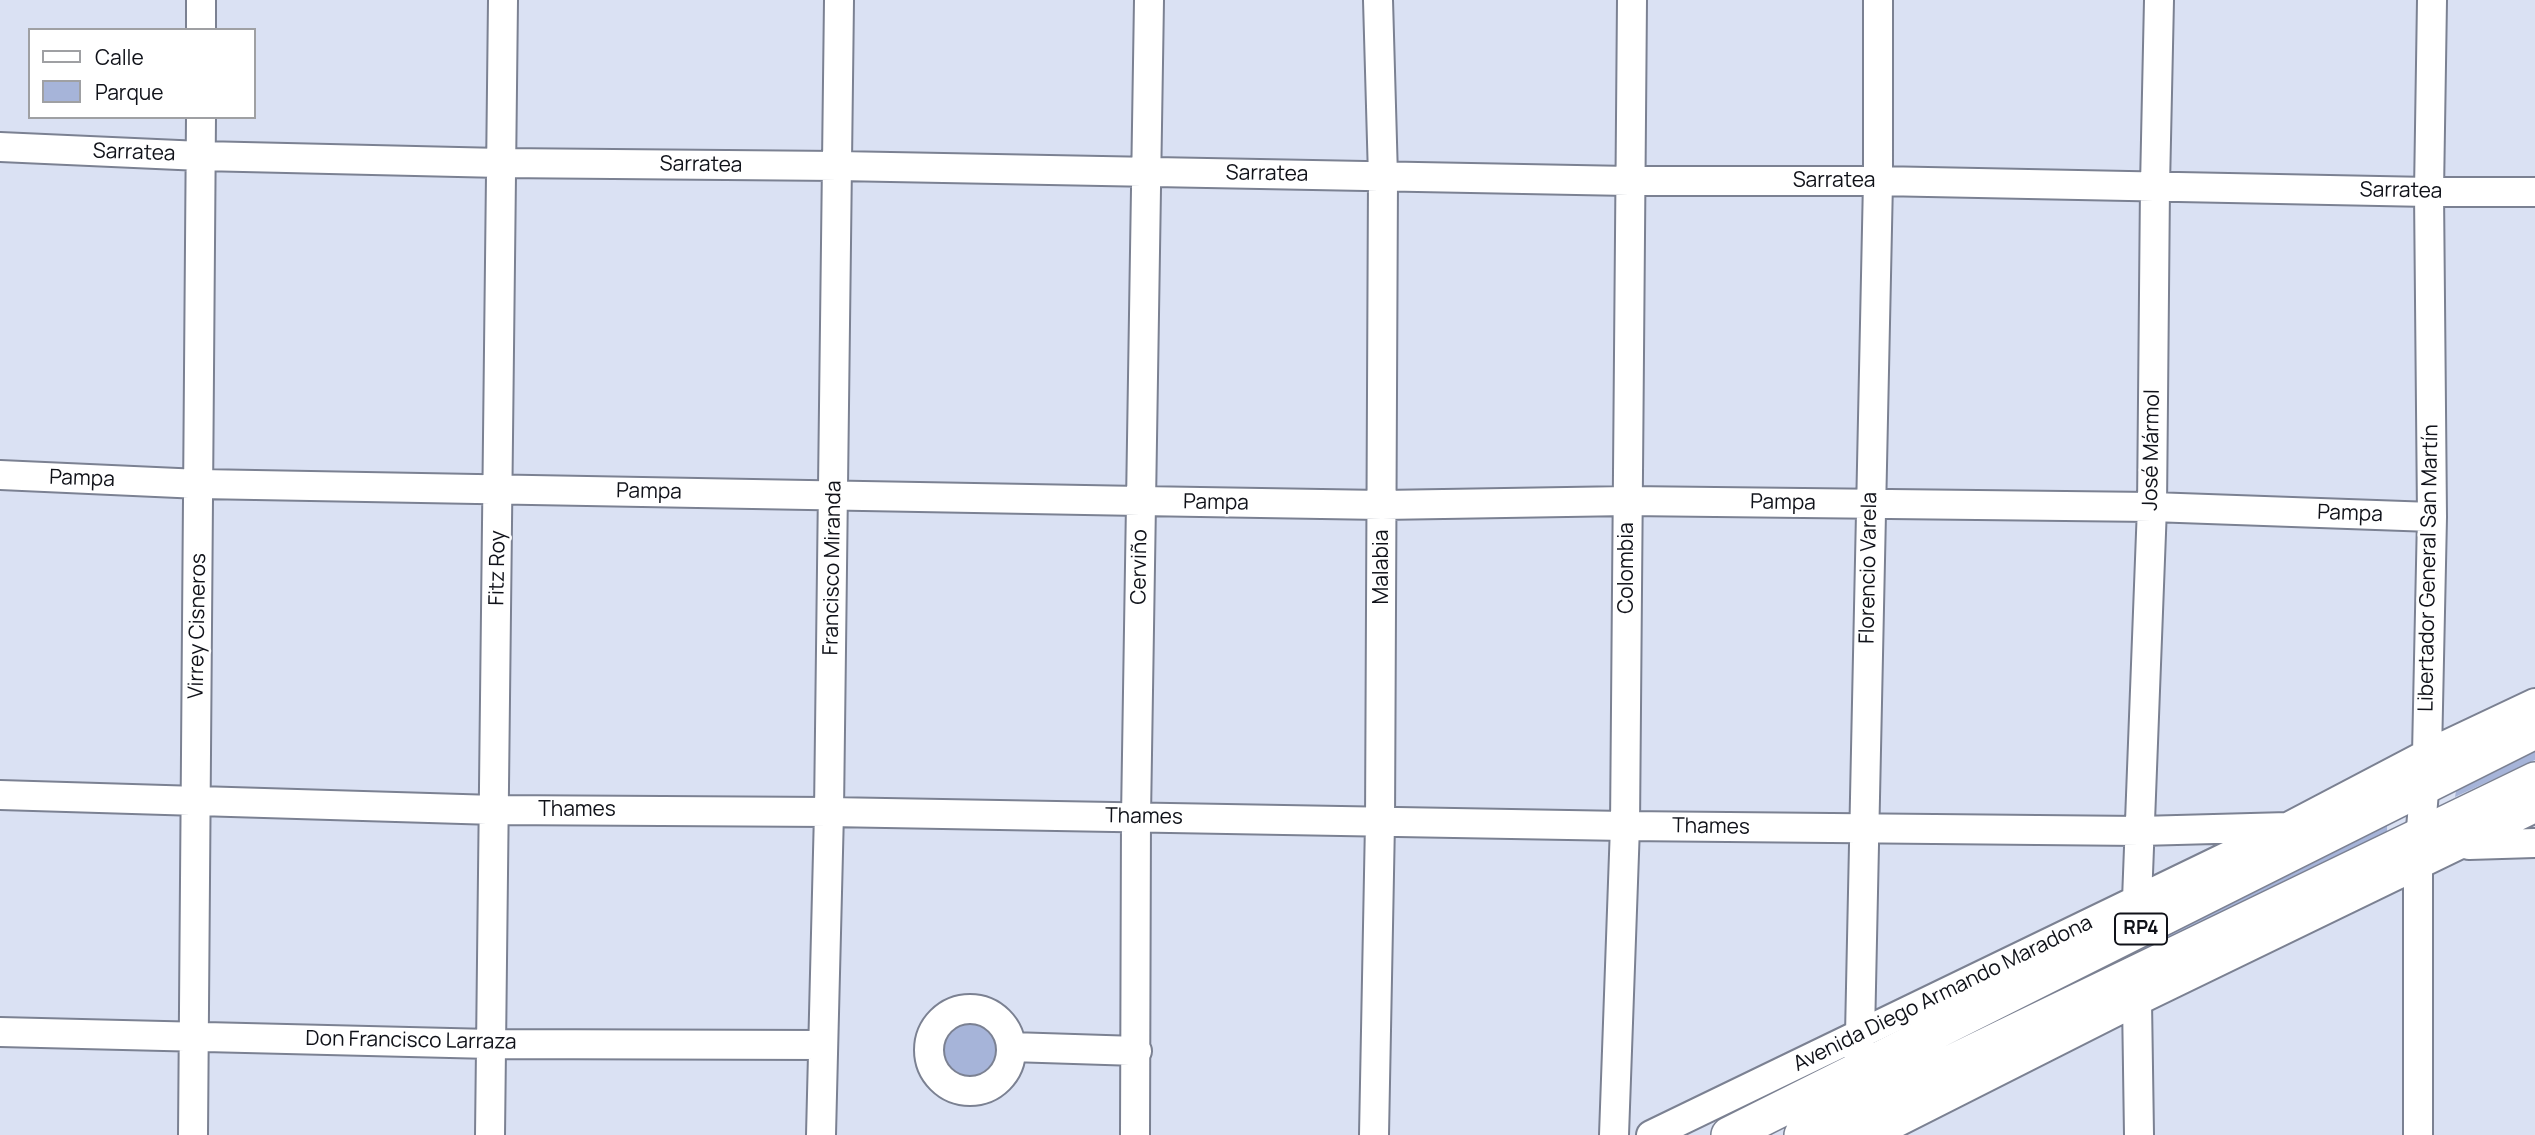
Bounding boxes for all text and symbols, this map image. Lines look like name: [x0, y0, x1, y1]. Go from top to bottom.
legend: [28, 28, 256, 119]
text: Calle: [95, 43, 144, 71]
text: Parque: [95, 78, 164, 106]
street label: Sarratea: [92, 139, 176, 167]
street label: Sarratea: [659, 152, 743, 178]
street label: Sarratea: [1225, 161, 1309, 187]
street label: Sarratea: [1793, 168, 1875, 194]
street label: Sarratea: [2359, 178, 2443, 204]
street label: José Mármol: [2138, 389, 2166, 511]
street label: Libertador General San Martín: [2414, 424, 2444, 712]
street label: Pampa: [49, 465, 115, 493]
street label: Pampa: [616, 479, 682, 505]
street label: Francisco Miranda: [819, 480, 847, 656]
street label: Pampa: [1183, 490, 1249, 516]
street label: Pampa: [1750, 490, 1816, 516]
street label: Florencio Varela: [1855, 492, 1883, 644]
street label: Pampa: [2317, 500, 2383, 528]
street label: Colombia: [1614, 522, 1640, 614]
street label: Cerviño: [1127, 529, 1153, 605]
street label: Fitz Roy: [485, 530, 511, 606]
street label: Malabia: [1369, 530, 1395, 604]
street label: Virrey Cisneros: [184, 553, 212, 699]
street label: Thames: [538, 797, 616, 823]
street label: Thames: [1105, 804, 1183, 830]
street label: Thames: [1672, 814, 1750, 840]
street label: Avenida Diego Armando Maradona: [1789, 910, 2097, 1078]
road number: RP4: [2115, 914, 2167, 945]
street label: Don Francisco Larraza: [305, 1027, 517, 1055]

